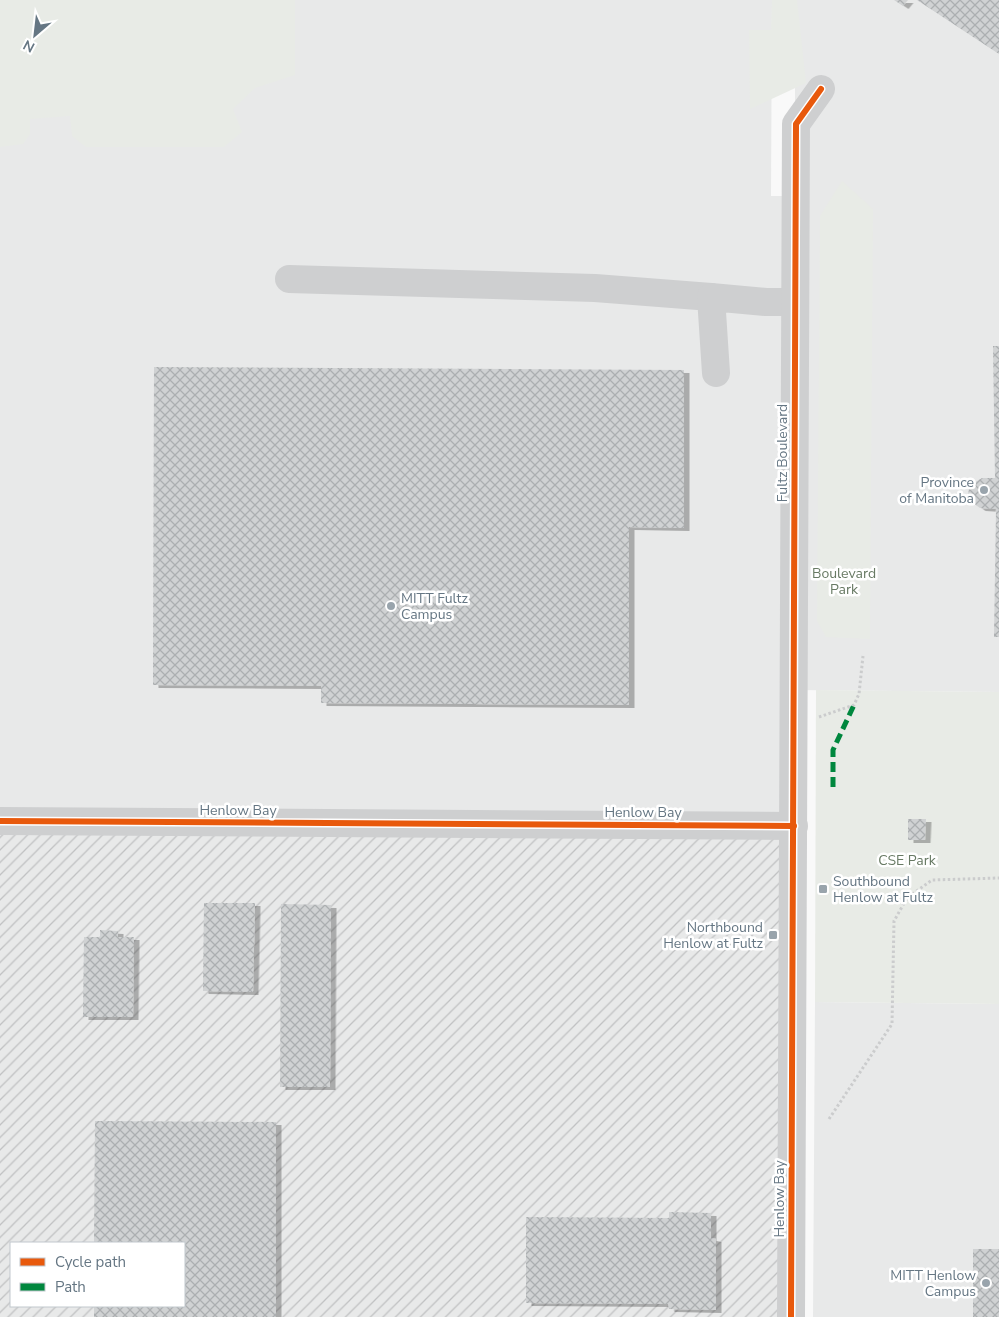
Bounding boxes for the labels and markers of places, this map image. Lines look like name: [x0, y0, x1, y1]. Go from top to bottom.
place label: Province of Manitoba: [899, 473, 974, 508]
marker: Province of Manitoba: [978, 484, 990, 496]
place label: MITT Fultz Campus: [401, 589, 468, 624]
marker: MITT Fultz Campus: [385, 600, 397, 612]
place label: Southbound Henlow at Fultz: [833, 872, 933, 907]
marker: Southbound Henlow at Fultz: [817, 883, 829, 895]
place label: Northbound Henlow at Fultz: [663, 918, 764, 953]
marker: Northbound Henlow at Fultz: [767, 929, 779, 941]
place label: MITT Henlow Campus: [890, 1266, 976, 1301]
marker: MITT Henlow Campus: [980, 1277, 992, 1289]

